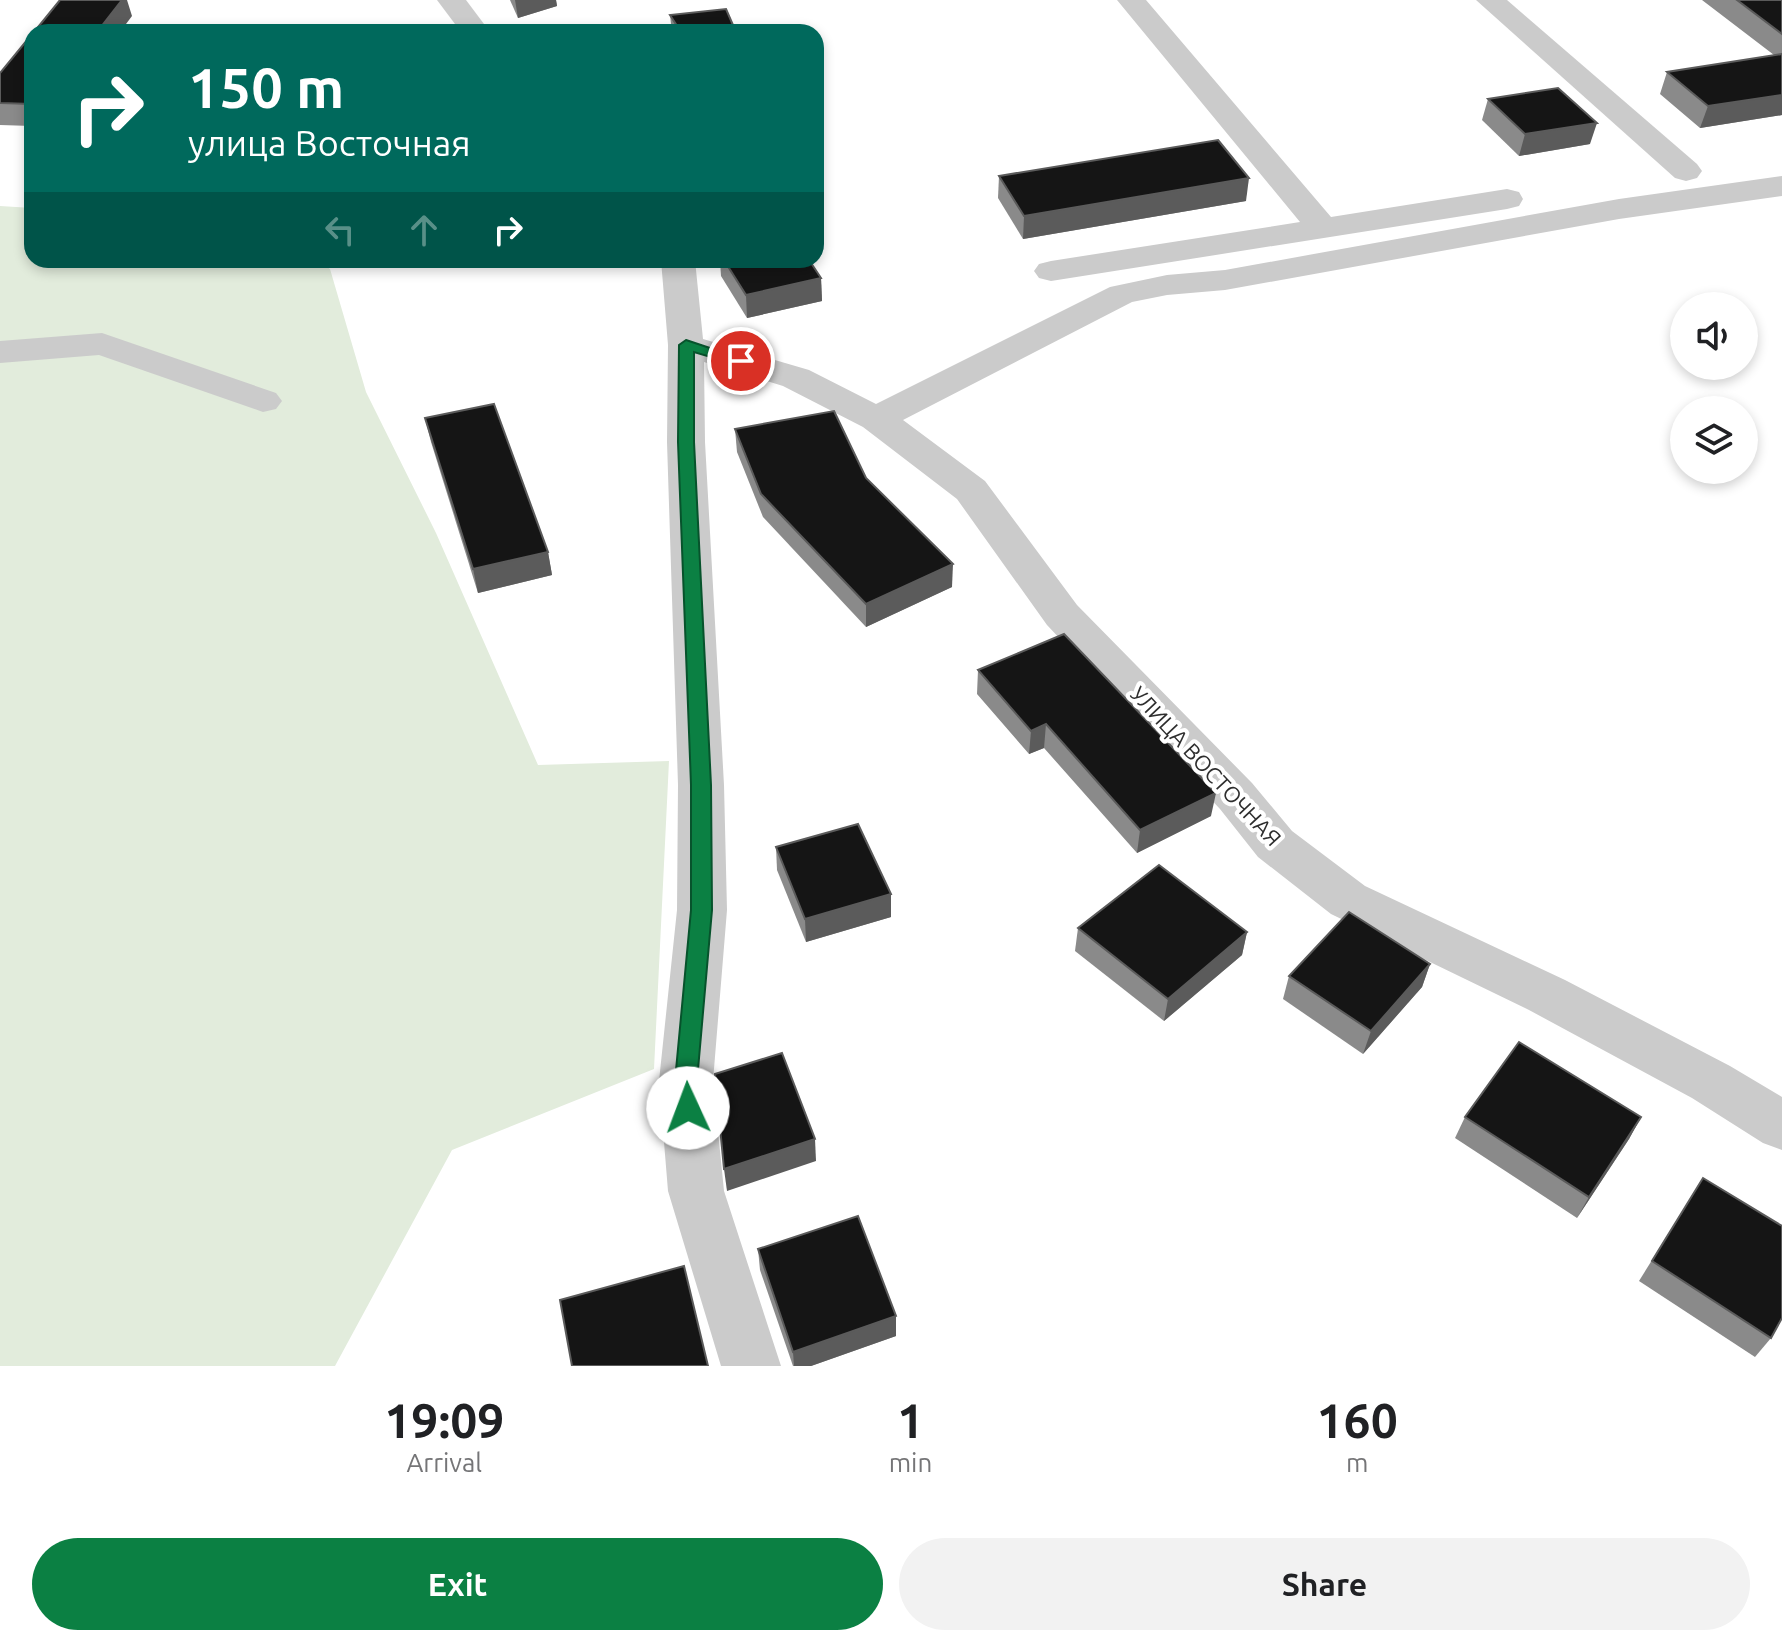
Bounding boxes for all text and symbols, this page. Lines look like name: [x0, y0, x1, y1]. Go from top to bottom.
icon: right: [56, 56, 160, 160]
text: 150 m: [188, 56, 344, 119]
text: улица Восточная: [188, 122, 471, 163]
icon: left: [318, 208, 362, 252]
icon: ahead: [402, 208, 446, 252]
icon: right: [486, 208, 530, 252]
map controls: [1670, 292, 1758, 484]
button: sound: [1670, 292, 1758, 380]
pin: [707, 327, 775, 395]
icon: arrive: [719, 339, 763, 383]
button: layers: [1670, 396, 1758, 484]
street label: УЛИЦА ВОСТОЧНАЯ: [1126, 681, 1287, 850]
position arrow: [646, 1066, 730, 1150]
text: 19:09: [384, 1393, 504, 1447]
text: 1: [897, 1393, 924, 1447]
text: 160: [1317, 1393, 1398, 1447]
text: Arrival: [406, 1448, 482, 1477]
text: min: [889, 1448, 932, 1477]
text: m: [1346, 1448, 1368, 1477]
button: Exit: [32, 1538, 883, 1630]
button: Share: [899, 1538, 1750, 1630]

